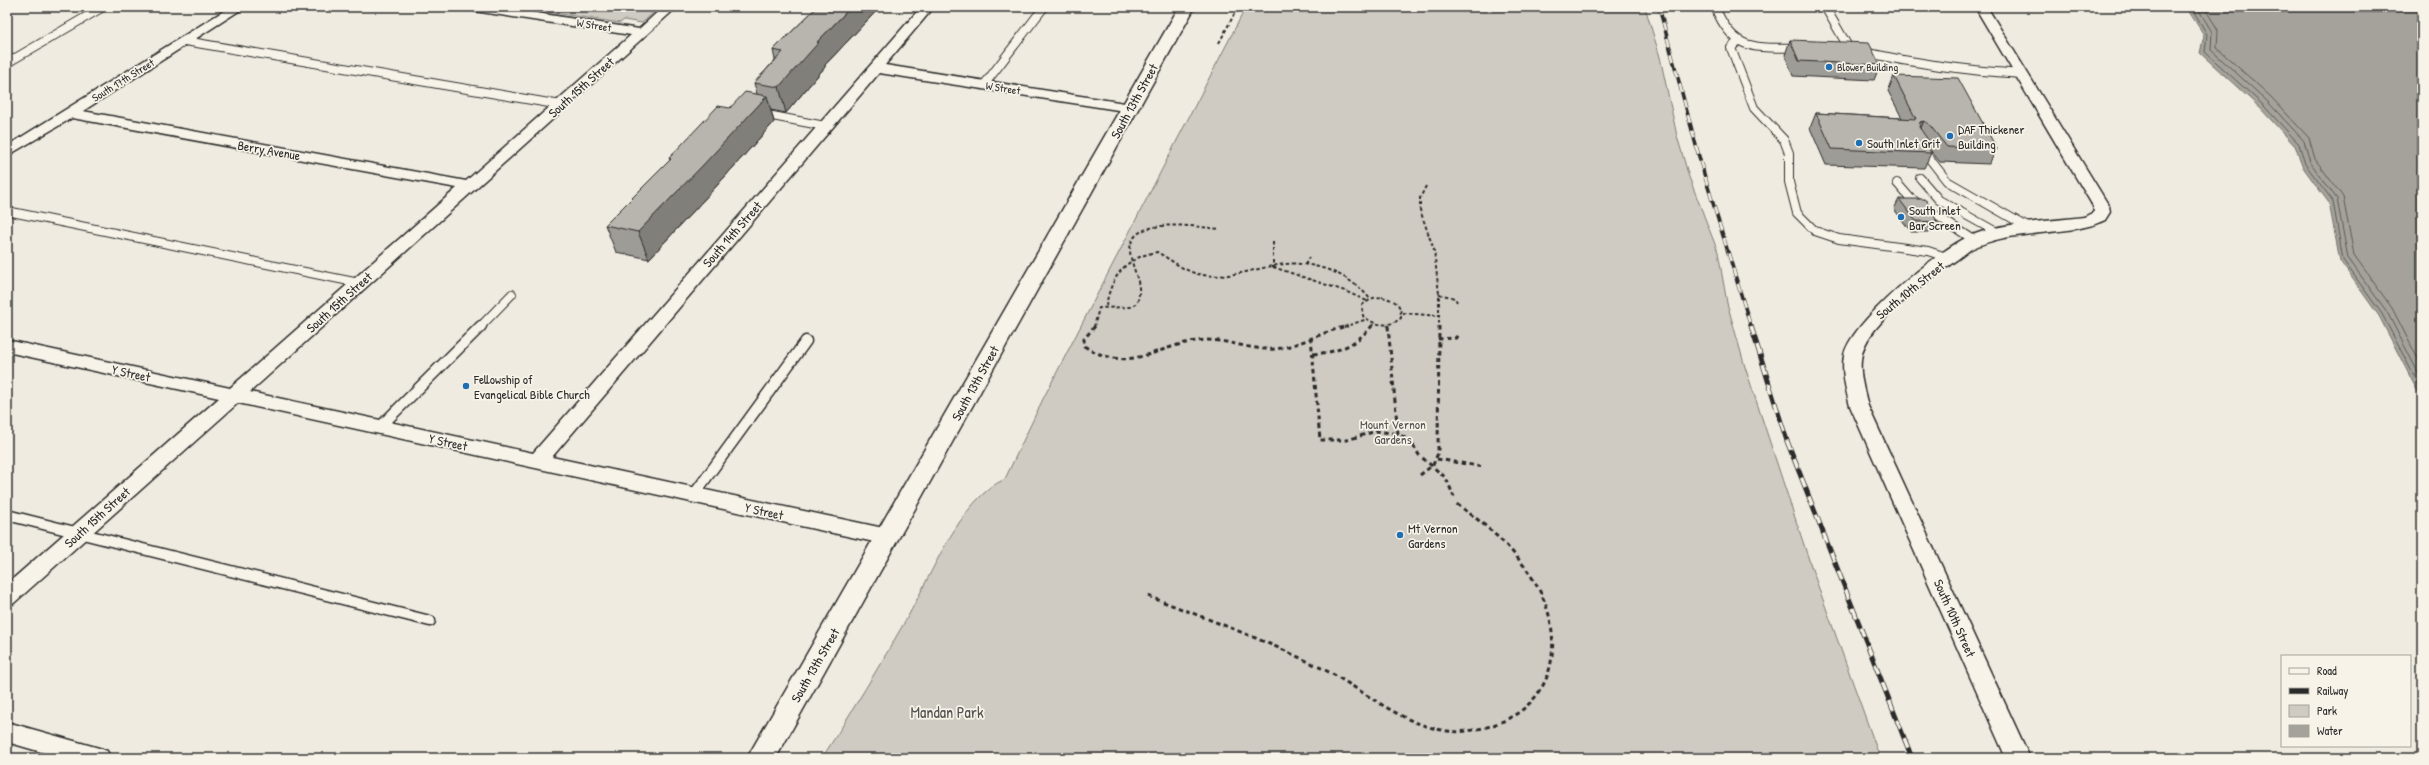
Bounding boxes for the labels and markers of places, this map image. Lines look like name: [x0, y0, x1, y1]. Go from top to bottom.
place label: Blower Building: [1837, 60, 1898, 74]
marker: Blower Building: [1824, 62, 1834, 72]
place label: DAF Thickener Building: [1958, 120, 2025, 153]
marker: DAF Thickener Building: [1945, 131, 1955, 141]
place label: South Inlet Grit: [1867, 134, 1941, 152]
marker: South Inlet Grit: [1854, 138, 1864, 148]
place label: South Inlet Bar Screen: [1909, 201, 1961, 234]
marker: South Inlet Bar Screen: [1896, 212, 1906, 222]
place label: Fellowship of Evangelical Bible Church: [473, 370, 590, 403]
marker: Fellowship of Evangelical Bible Church: [461, 381, 471, 391]
place label: Mt Vernon Gardens: [1408, 519, 1458, 552]
marker: Mt Vernon Gardens: [1395, 530, 1405, 540]

